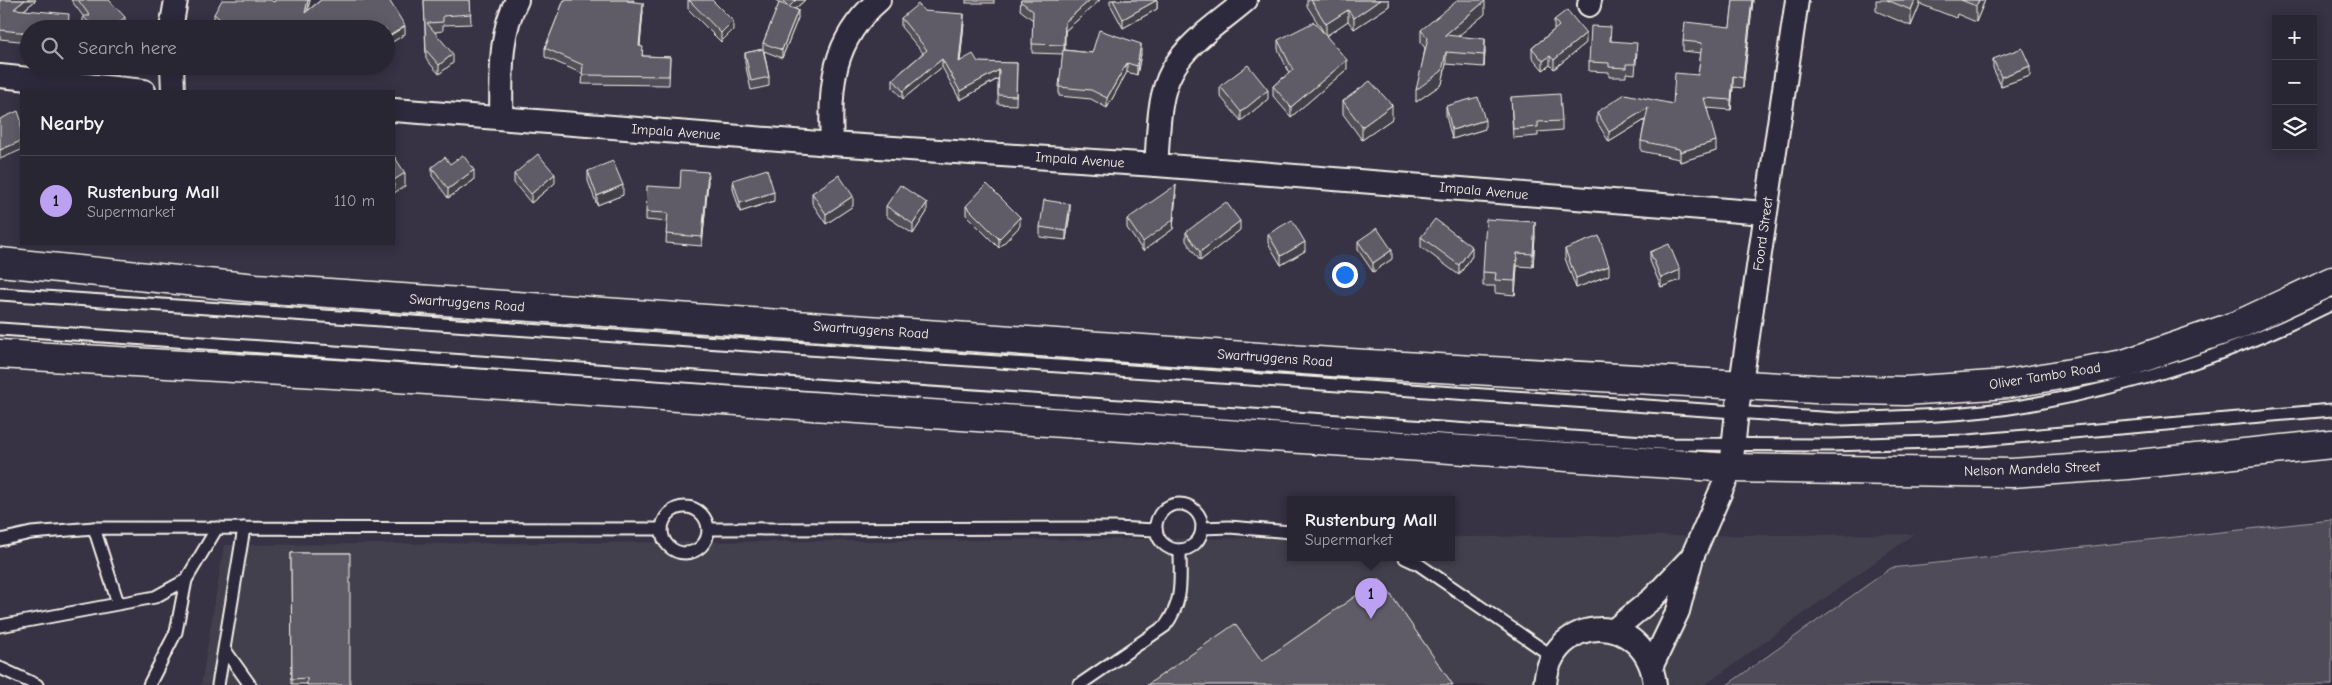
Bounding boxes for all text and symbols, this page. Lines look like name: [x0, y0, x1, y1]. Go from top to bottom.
map controls: [2272, 15, 2317, 150]
button: +: [2272, 15, 2317, 60]
search box: [20, 20, 395, 75]
icon: search: [38, 34, 66, 62]
text: Search here: [78, 37, 177, 59]
button: −: [2272, 60, 2317, 105]
button: layers: [2272, 105, 2317, 150]
text: Nearby: [40, 111, 104, 135]
street label: Impala Avenue: [631, 120, 721, 144]
street label: Impala Avenue: [1035, 148, 1125, 172]
street label: Impala Avenue: [1439, 179, 1529, 203]
text: Rustenburg Mall: [87, 181, 219, 203]
text: 1: [53, 192, 59, 210]
text: 110 m: [334, 192, 375, 210]
street label: Foord Street: [1749, 195, 1777, 272]
text: Supermarket: [87, 203, 175, 221]
your location: [1332, 262, 1358, 288]
street label: Swartruggens Road: [409, 290, 525, 316]
street label: Swartruggens Road: [813, 317, 929, 343]
street label: Swartruggens Road: [1217, 345, 1333, 371]
street label: Oliver Tambo Road: [1988, 359, 2102, 393]
street label: Nelson Mandela Street: [1964, 458, 2101, 480]
popup: [1287, 496, 1455, 561]
text: Rustenburg Mall: [1305, 509, 1437, 531]
text: Supermarket: [1305, 531, 1393, 549]
pin: 1: [1355, 578, 1387, 619]

